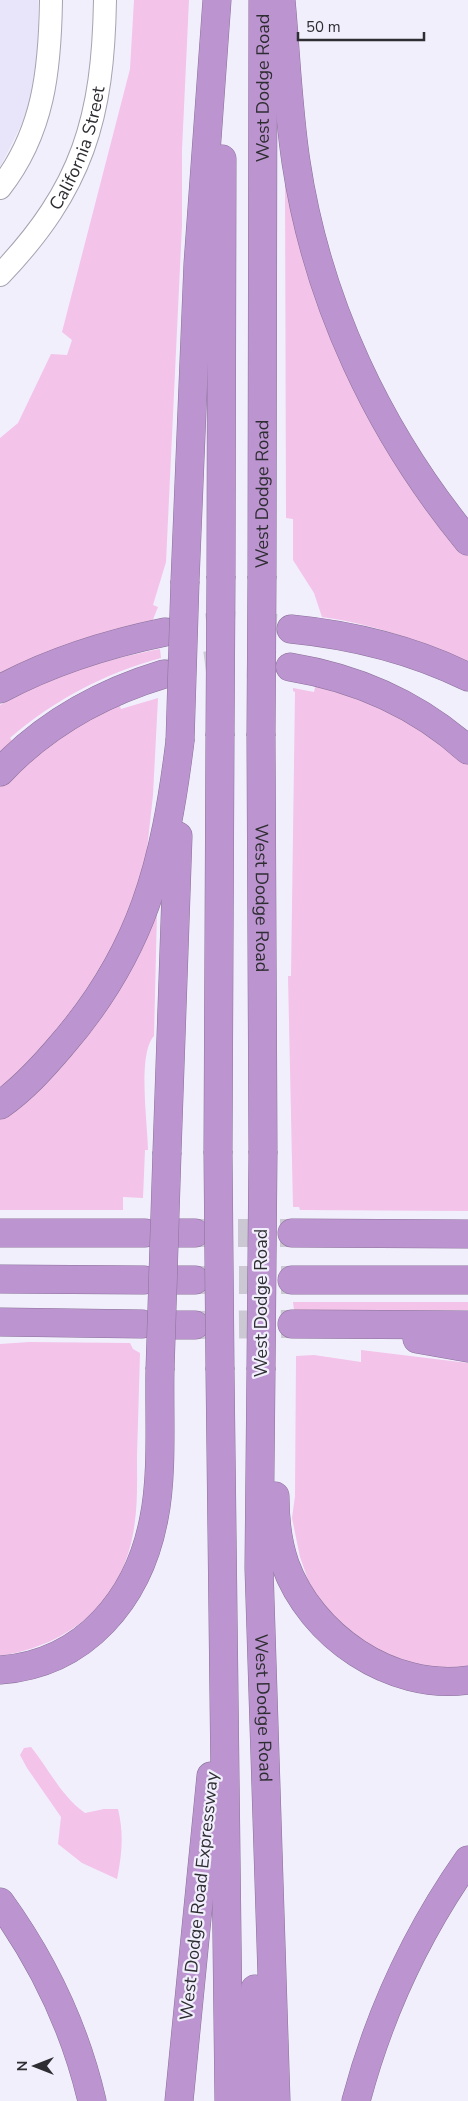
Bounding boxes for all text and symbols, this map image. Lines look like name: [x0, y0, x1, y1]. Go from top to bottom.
scale bar: [298, 10, 424, 42]
street label: West Dodge Road: [251, 14, 275, 162]
text: 50 m: [306, 17, 341, 37]
street label: California Street: [43, 84, 110, 215]
street label: West Dodge Road: [250, 420, 274, 568]
street label: West Dodge Road: [249, 824, 274, 972]
street label: West Dodge Road: [249, 1229, 273, 1377]
street label: West Dodge Road: [249, 1633, 278, 1782]
street label: West Dodge Road Expressway: [174, 1770, 224, 2022]
north arrow: [10, 2041, 60, 2091]
text: N: [13, 2061, 32, 2071]

